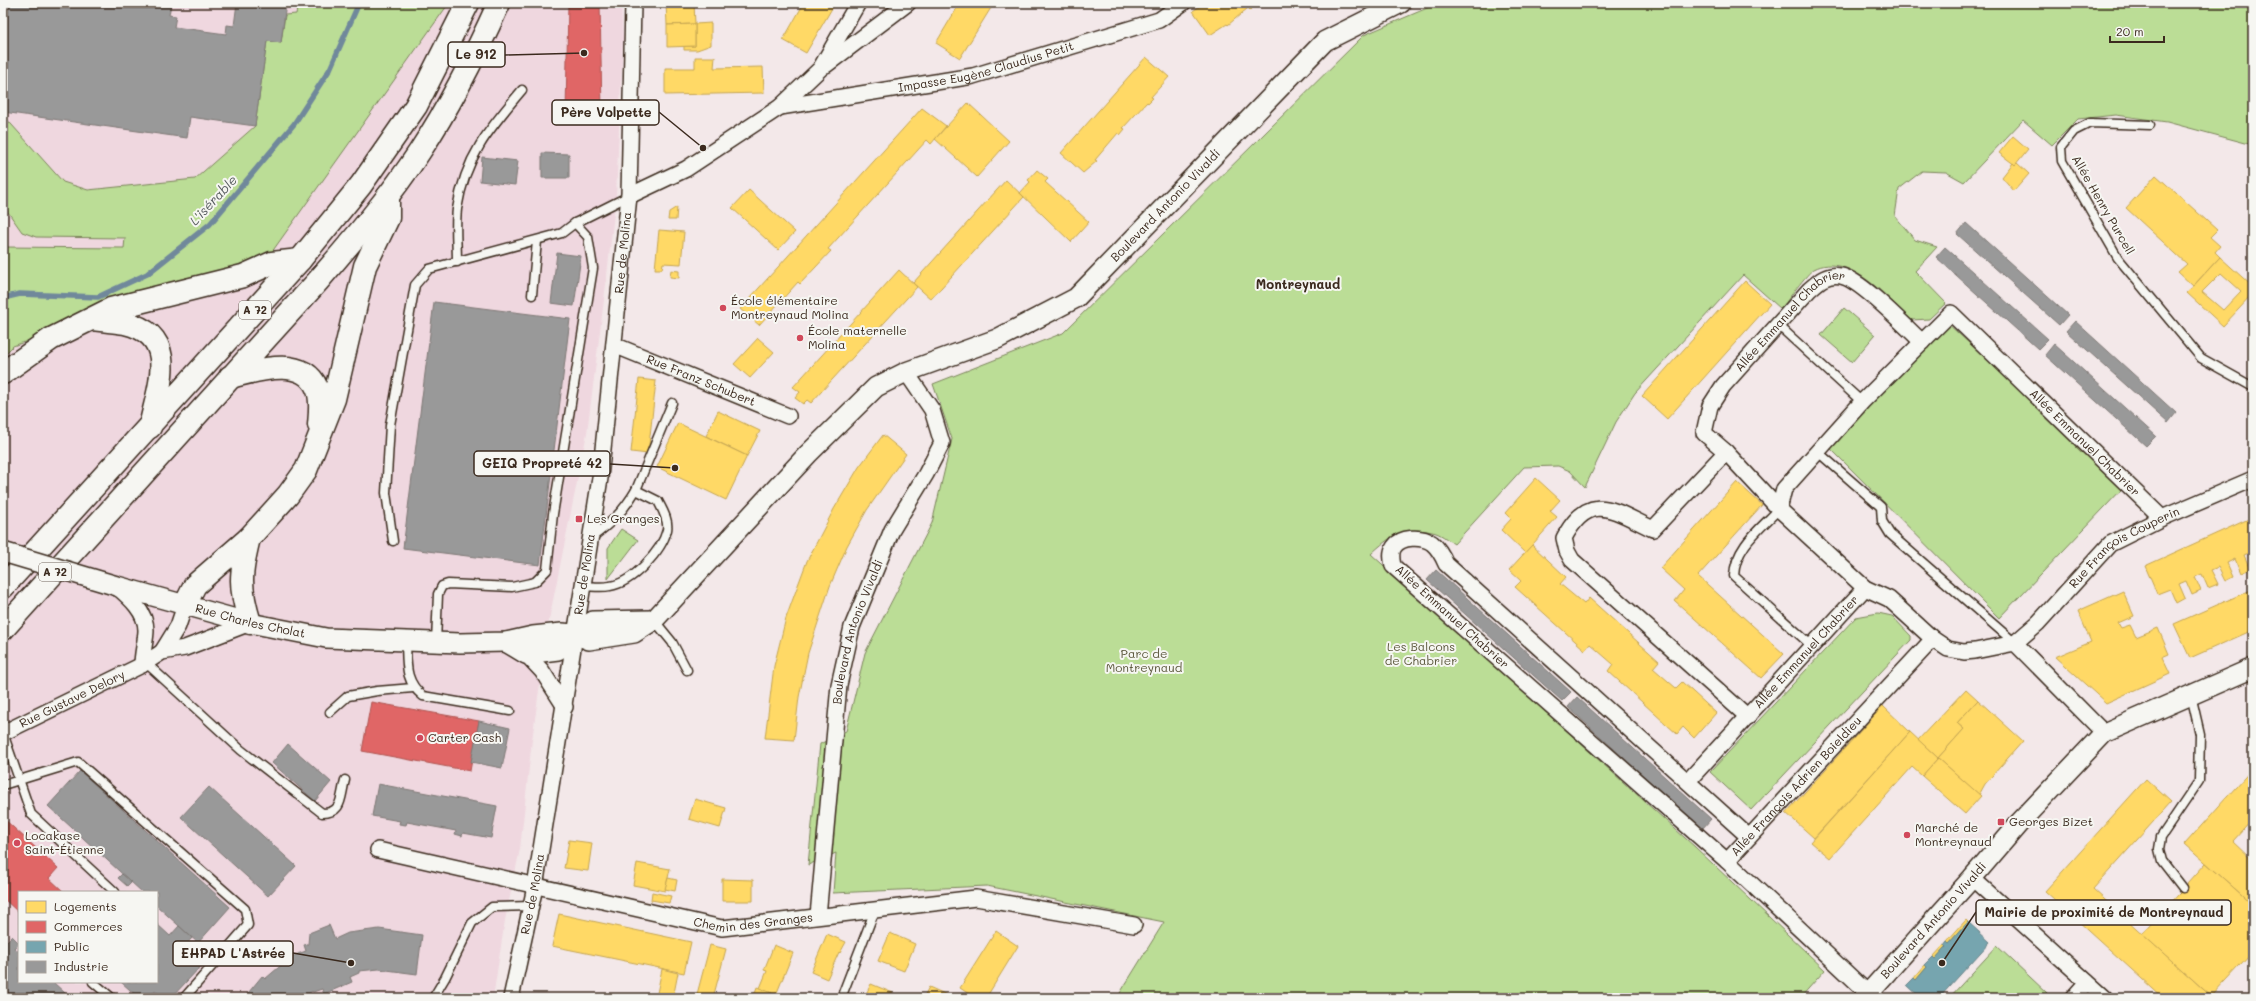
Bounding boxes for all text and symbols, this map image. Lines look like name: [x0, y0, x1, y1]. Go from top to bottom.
scale bar: [2110, 18, 2164, 44]
text: 20 m: [2116, 23, 2144, 39]
street label: Impasse Eugène Claudius Petit: [897, 37, 1075, 95]
callout: Le 912: [448, 42, 505, 67]
text: Le 912: [456, 45, 496, 62]
callout: Père Volpette: [552, 100, 659, 125]
text: Père Volpette: [560, 103, 652, 120]
street label: Boulevard Antonio Vivaldi: [1107, 145, 1223, 265]
street label: Allée Henry Purcell: [2069, 152, 2139, 257]
water label: L'isérable: [185, 171, 240, 228]
street label: Rue de Molina: [610, 211, 634, 294]
street label: Allée Emmanuel Chabrier: [1731, 266, 1847, 375]
district label: Montreynaud: [1256, 275, 1340, 293]
place label: École élémentaire Montreynaud Molina: [731, 292, 849, 322]
road number: A 72: [239, 301, 271, 319]
marker: École élémentaire Montreynaud Molina: [718, 303, 728, 313]
place label: École maternelle Molina: [808, 322, 907, 352]
marker: École maternelle Molina: [795, 333, 805, 343]
street label: Rue Franz Schubert: [644, 350, 758, 409]
street label: Allée Emmanuel Chabrier: [2027, 385, 2144, 499]
callout: GEIQ Propreté 42: [474, 451, 610, 476]
text: GEIQ Propreté 42: [482, 454, 602, 471]
street label: Rue François Couperin: [2065, 503, 2182, 591]
place label: Les Granges: [587, 510, 660, 526]
marker: Les Granges: [574, 514, 584, 524]
street label: Rue de Molina: [569, 533, 598, 616]
street label: Boulevard Antonio Vivaldi: [828, 557, 886, 705]
street label: Allée Emmanuel Chabrier: [1392, 561, 1513, 672]
road number: A 72: [39, 563, 71, 581]
street label: Allée Emmanuel Chabrier: [1750, 591, 1861, 711]
street label: Rue Charles Cholat: [194, 599, 307, 641]
park label: Les Balcons de Chabrier: [1385, 638, 1457, 668]
park label: Parc de Montreynaud: [1106, 645, 1183, 675]
street label: Rue Gustave Delory: [16, 666, 127, 731]
street label: Allée François Adrien Boieldieu: [1727, 712, 1864, 859]
place label: Carter Cash: [428, 729, 502, 745]
marker: Carter Cash: [415, 733, 425, 743]
place label: Georges Bizet: [2009, 813, 2093, 829]
marker: Georges Bizet: [1996, 817, 2006, 827]
place label: Marché de Montreynaud: [1915, 819, 1992, 849]
place label: Locakase Saint-Étienne: [25, 827, 104, 857]
marker: Marché de Montreynaud: [1902, 830, 1912, 840]
marker: Locakase Saint-Étienne: [12, 838, 22, 848]
street label: Rue de Molina: [516, 853, 547, 936]
street label: Boulevard Antonio Vivaldi: [1876, 858, 1989, 982]
legend: [18, 891, 158, 983]
text: Logements: [54, 898, 117, 914]
callout: Mairie de proximité de Montreynaud: [1976, 900, 2231, 925]
text: Mairie de proximité de Montreynaud: [1984, 903, 2224, 921]
street label: Chemin des Granges: [692, 908, 814, 936]
text: Commerces: [54, 918, 123, 934]
text: Public: [54, 938, 89, 954]
callout: EHPAD L'Astrée: [173, 941, 293, 966]
text: EHPAD L'Astrée: [181, 944, 285, 961]
text: Industrie: [54, 958, 108, 974]

